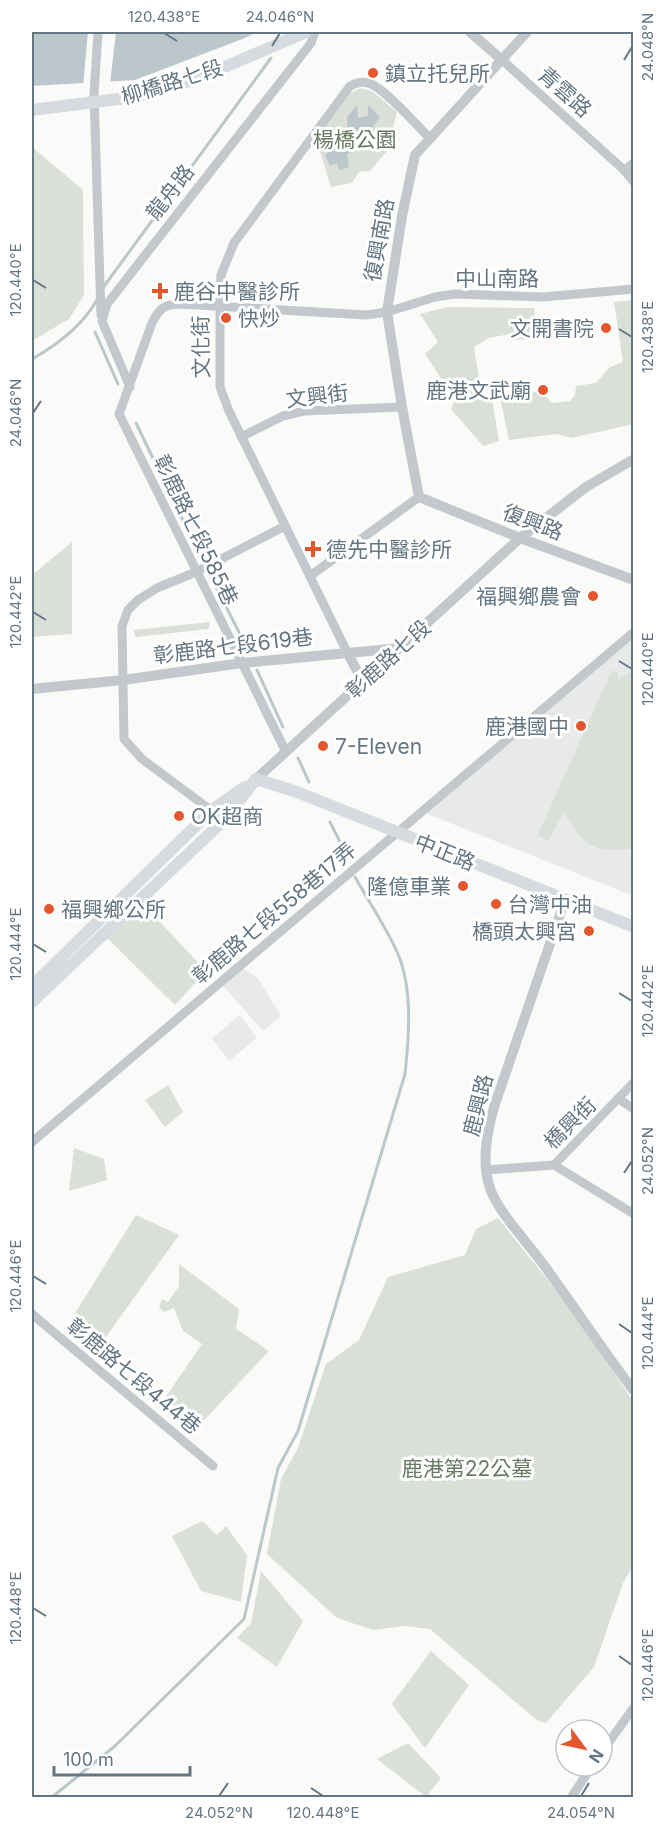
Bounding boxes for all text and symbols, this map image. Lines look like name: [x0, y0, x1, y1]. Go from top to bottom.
text: 120.438°E: [128, 7, 200, 26]
text: 24.046°N: [246, 7, 314, 26]
text: 24.048°N: [638, 13, 657, 81]
street label: 柳橋路七段: [118, 55, 226, 109]
place label: 鎮立托兒所: [385, 61, 490, 86]
street label: 青雲路: [533, 62, 597, 122]
marker: 鎮立托兒所: [366, 66, 380, 80]
park label: 楊橋公園: [313, 127, 397, 152]
street label: 龍舟路: [141, 159, 199, 225]
street label: 復興南路: [359, 196, 399, 284]
text: 120.440°E: [6, 243, 25, 317]
street label: 中山南路: [455, 266, 539, 291]
place label: 鹿谷中醫診所: [174, 279, 300, 304]
marker: 鹿谷中醫診所: [151, 282, 169, 300]
text: 120.438°E: [638, 301, 657, 373]
place label: 快炒: [238, 306, 280, 331]
marker: 快炒: [219, 311, 233, 325]
street label: 文化街: [188, 315, 214, 379]
place label: 文開書院: [510, 316, 594, 341]
marker: 文開書院: [599, 321, 613, 335]
place label: 鹿港文武廟: [426, 378, 531, 403]
text: 24.046°N: [6, 379, 25, 447]
street label: 文興街: [284, 380, 350, 412]
marker: 鹿港文武廟: [536, 383, 550, 397]
street label: 彰鹿路七段585巷: [149, 451, 243, 609]
street label: 復興路: [499, 499, 567, 545]
place label: 德先中醫診所: [326, 537, 452, 562]
marker: 德先中醫診所: [304, 540, 322, 558]
text: 120.442°E: [6, 575, 25, 649]
place label: 福興鄉農會: [476, 584, 581, 609]
marker: 福興鄉農會: [586, 589, 600, 603]
street label: 彰鹿路七段: [341, 615, 435, 703]
street label: 彰鹿路七段619巷: [152, 624, 314, 668]
text: 120.440°E: [638, 632, 657, 706]
place label: 鹿港國中: [485, 714, 569, 739]
marker: 鹿港國中: [574, 719, 588, 733]
place label: 7-Eleven: [335, 734, 422, 759]
marker: 7-Eleven: [316, 739, 330, 753]
place label: OK超商: [191, 804, 263, 829]
marker: OK超商: [172, 809, 186, 823]
street label: 中正路: [411, 829, 479, 875]
street label: 彰鹿路七段558巷17弄: [187, 837, 361, 989]
place label: 隆億車業: [367, 874, 451, 899]
marker: 隆億車業: [456, 879, 470, 893]
place label: 台灣中油: [508, 892, 592, 917]
place label: 福興鄉公所: [61, 897, 166, 922]
marker: 台灣中油: [489, 897, 503, 911]
marker: 福興鄉公所: [42, 902, 56, 916]
text: 120.444°E: [6, 907, 25, 981]
place label: 橋頭太興宮: [472, 919, 577, 944]
marker: 橋頭太興宮: [582, 924, 596, 938]
text: 120.442°E: [638, 964, 657, 1038]
street label: 鹿興路: [458, 1071, 498, 1139]
street label: 橋興街: [539, 1092, 601, 1154]
text: 24.052°N: [638, 1127, 657, 1195]
text: 120.446°E: [6, 1239, 25, 1313]
text: 120.444°E: [638, 1296, 657, 1370]
street label: 彰鹿路七段444巷: [62, 1313, 206, 1439]
park label: 鹿港第22公墓: [402, 1456, 532, 1481]
text: 120.448°E: [6, 1572, 25, 1644]
text: 120.446°E: [638, 1628, 657, 1702]
north arrow: [554, 1718, 614, 1778]
scale bar: [54, 1739, 190, 1777]
text: N: [585, 1746, 608, 1767]
text: 100 m: [63, 1749, 114, 1770]
text: 24.052°N: [185, 1803, 253, 1822]
text: 120.448°E: [287, 1803, 359, 1822]
text: 24.054°N: [547, 1803, 615, 1822]

